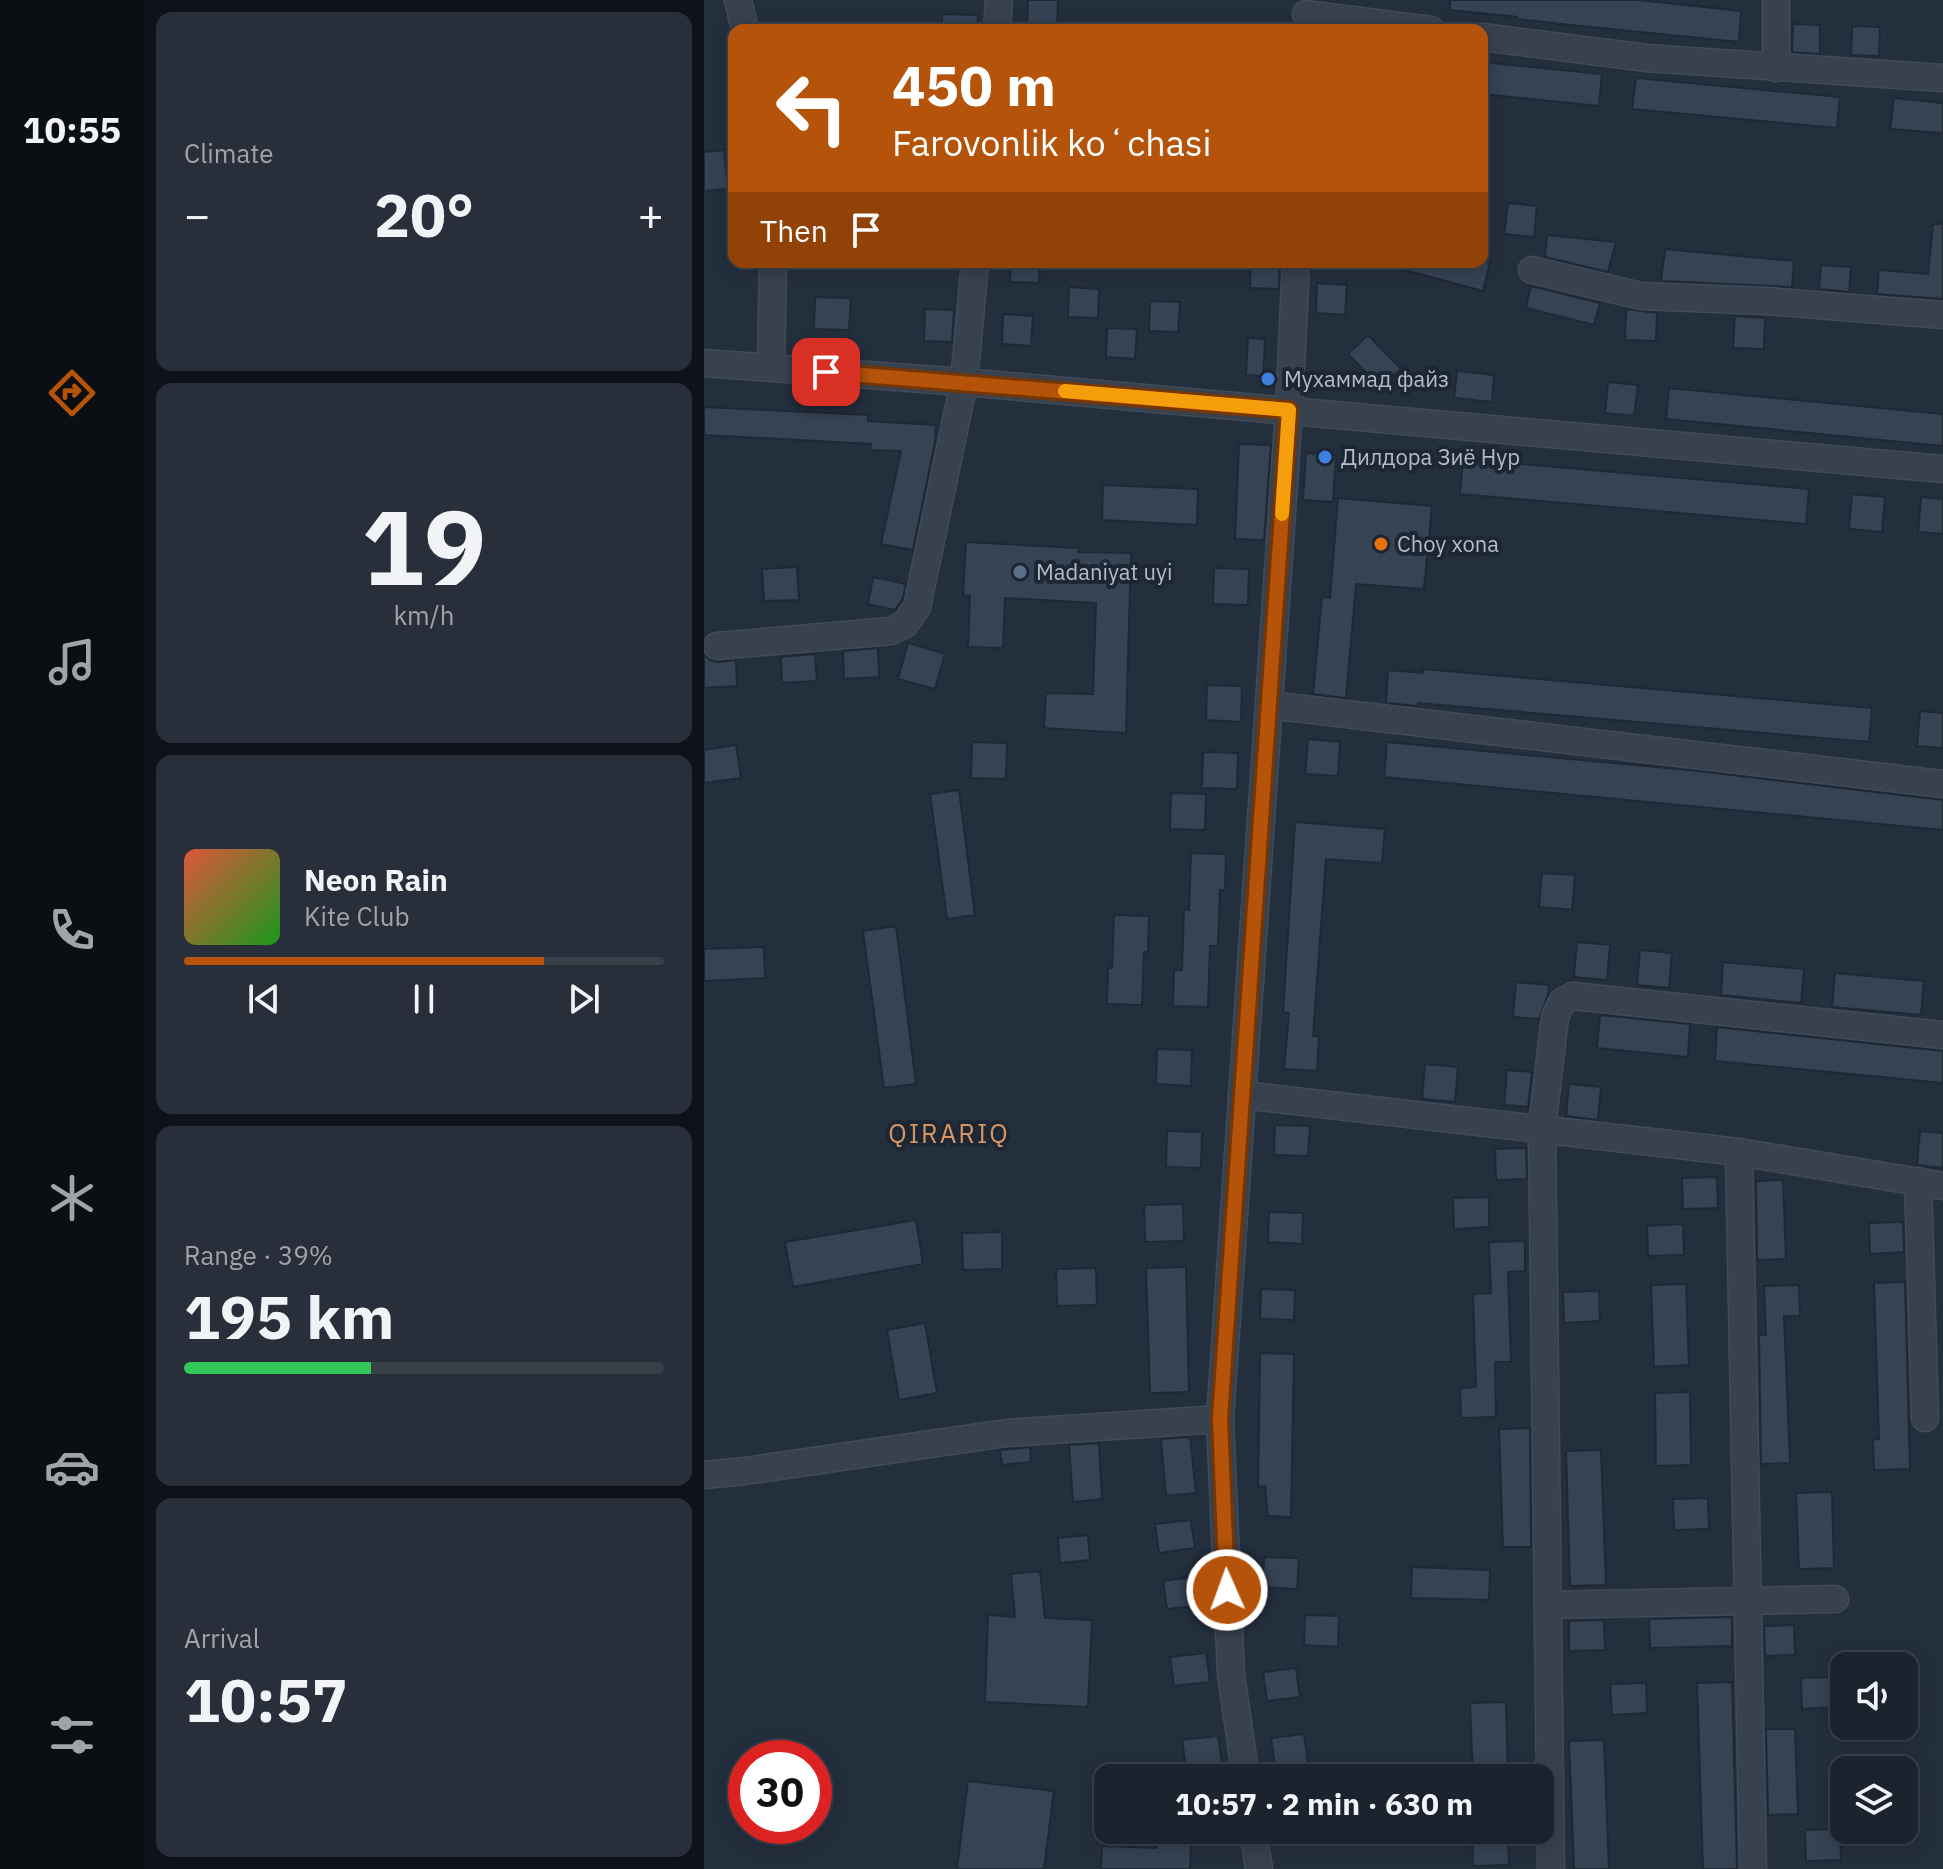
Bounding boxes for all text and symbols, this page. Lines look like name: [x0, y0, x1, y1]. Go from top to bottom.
text: 450 m: [892, 49, 1056, 121]
icon: left: [760, 56, 864, 160]
text: 10:55: [23, 106, 121, 153]
text: Farovonlik koʻchasi: [892, 119, 1212, 166]
text: Climate: [184, 136, 274, 170]
text: 20°: [374, 175, 474, 254]
text: −: [184, 186, 210, 243]
text: +: [638, 186, 664, 243]
icon: arrive: [844, 208, 888, 252]
text: Then: [760, 211, 828, 250]
pin: [792, 338, 860, 406]
icon: arrive: [804, 350, 848, 394]
place label: Мухаммад файз: [1284, 364, 1449, 393]
icon: directions: [44, 365, 100, 421]
marker: Мухаммад файз: [1259, 370, 1277, 388]
place label: Дилдора Зиё Нур: [1341, 442, 1520, 471]
marker: Дилдора Зиё Нур: [1316, 448, 1334, 466]
text: 19: [362, 478, 486, 614]
place label: Choy xona: [1397, 529, 1499, 558]
marker: Choy xona: [1372, 535, 1390, 553]
place label: Madaniyat uyi: [1036, 557, 1172, 586]
marker: Madaniyat uyi: [1011, 563, 1029, 581]
text: km/h: [393, 598, 455, 632]
icon: music: [44, 634, 100, 690]
text: Neon Rain: [304, 860, 448, 899]
text: Kite Club: [304, 899, 409, 933]
icon: phone: [44, 902, 100, 958]
icon: previous: [242, 977, 286, 1021]
icon: pause: [402, 977, 446, 1021]
icon: next: [562, 977, 606, 1021]
district label: QIRARIQ: [888, 1116, 1010, 1150]
icon: climate: [44, 1170, 100, 1226]
text: Range · 39%: [184, 1238, 333, 1272]
text: 195 km: [184, 1277, 394, 1356]
icon: car: [44, 1439, 100, 1495]
position arrow: [1185, 1548, 1269, 1632]
text: Arrival: [184, 1621, 260, 1655]
map controls: [1830, 1652, 1918, 1844]
button: sound: [1830, 1652, 1918, 1740]
text: 10:57: [184, 1660, 348, 1739]
icon: filters: [44, 1707, 100, 1763]
speed limit sign: 30: [728, 1740, 832, 1844]
button: layers: [1830, 1756, 1918, 1844]
text: 10:57 · 2 min · 630 m: [1175, 1784, 1473, 1823]

